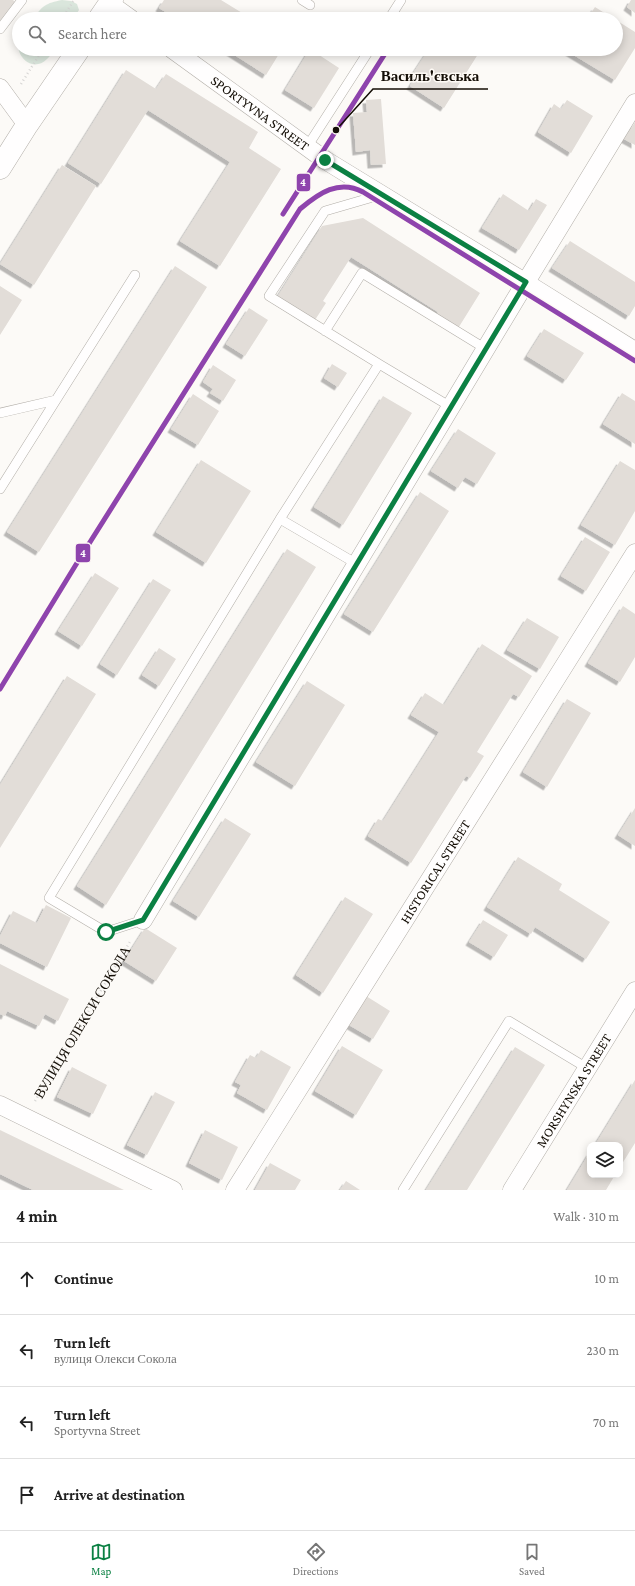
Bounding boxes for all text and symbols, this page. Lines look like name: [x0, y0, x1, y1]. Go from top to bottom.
search box: [12, 12, 623, 56]
icon: search: [26, 23, 48, 45]
text: Search here: [58, 26, 127, 42]
callout: Василь'євська: [373, 62, 488, 89]
text: Василь'євська: [381, 68, 480, 84]
street label: SPORTYVNA STREET: [208, 72, 313, 154]
route end: [316, 151, 334, 169]
line badge: 4: [296, 173, 311, 192]
text: 4: [300, 176, 306, 188]
line badge: 4: [75, 543, 91, 563]
text: 4: [80, 547, 86, 559]
street label: HISTORICAL STREET: [396, 817, 474, 926]
route start: [97, 923, 115, 941]
street label: ВУЛИЦЯ ОЛЕКСИ СОКОЛА: [31, 942, 134, 1101]
street label: MORSHYNSKA STREET: [532, 1030, 615, 1150]
map controls: [587, 1142, 623, 1178]
button: layers: [587, 1142, 623, 1178]
text: 4 min: [16, 1207, 58, 1226]
text: Walk · 310 m: [553, 1209, 619, 1224]
icon: ahead: [16, 1268, 38, 1290]
text: Continue: [54, 1271, 113, 1287]
text: 10 m: [594, 1271, 619, 1286]
text: Turn left: [54, 1335, 110, 1351]
icon: left: [16, 1340, 38, 1362]
text: 230 m: [586, 1343, 619, 1358]
text: вулиця Олекси Сокола: [54, 1351, 177, 1366]
text: Turn left: [54, 1407, 110, 1423]
icon: left: [16, 1412, 38, 1434]
text: 70 m: [593, 1415, 619, 1430]
text: Sportyvna Street: [54, 1423, 140, 1438]
icon: arrive: [16, 1484, 38, 1506]
text: Arrive at destination: [54, 1487, 185, 1503]
tab: Map: [90, 1541, 112, 1577]
tab: Directions: [293, 1541, 338, 1577]
tab: Saved: [519, 1541, 545, 1577]

